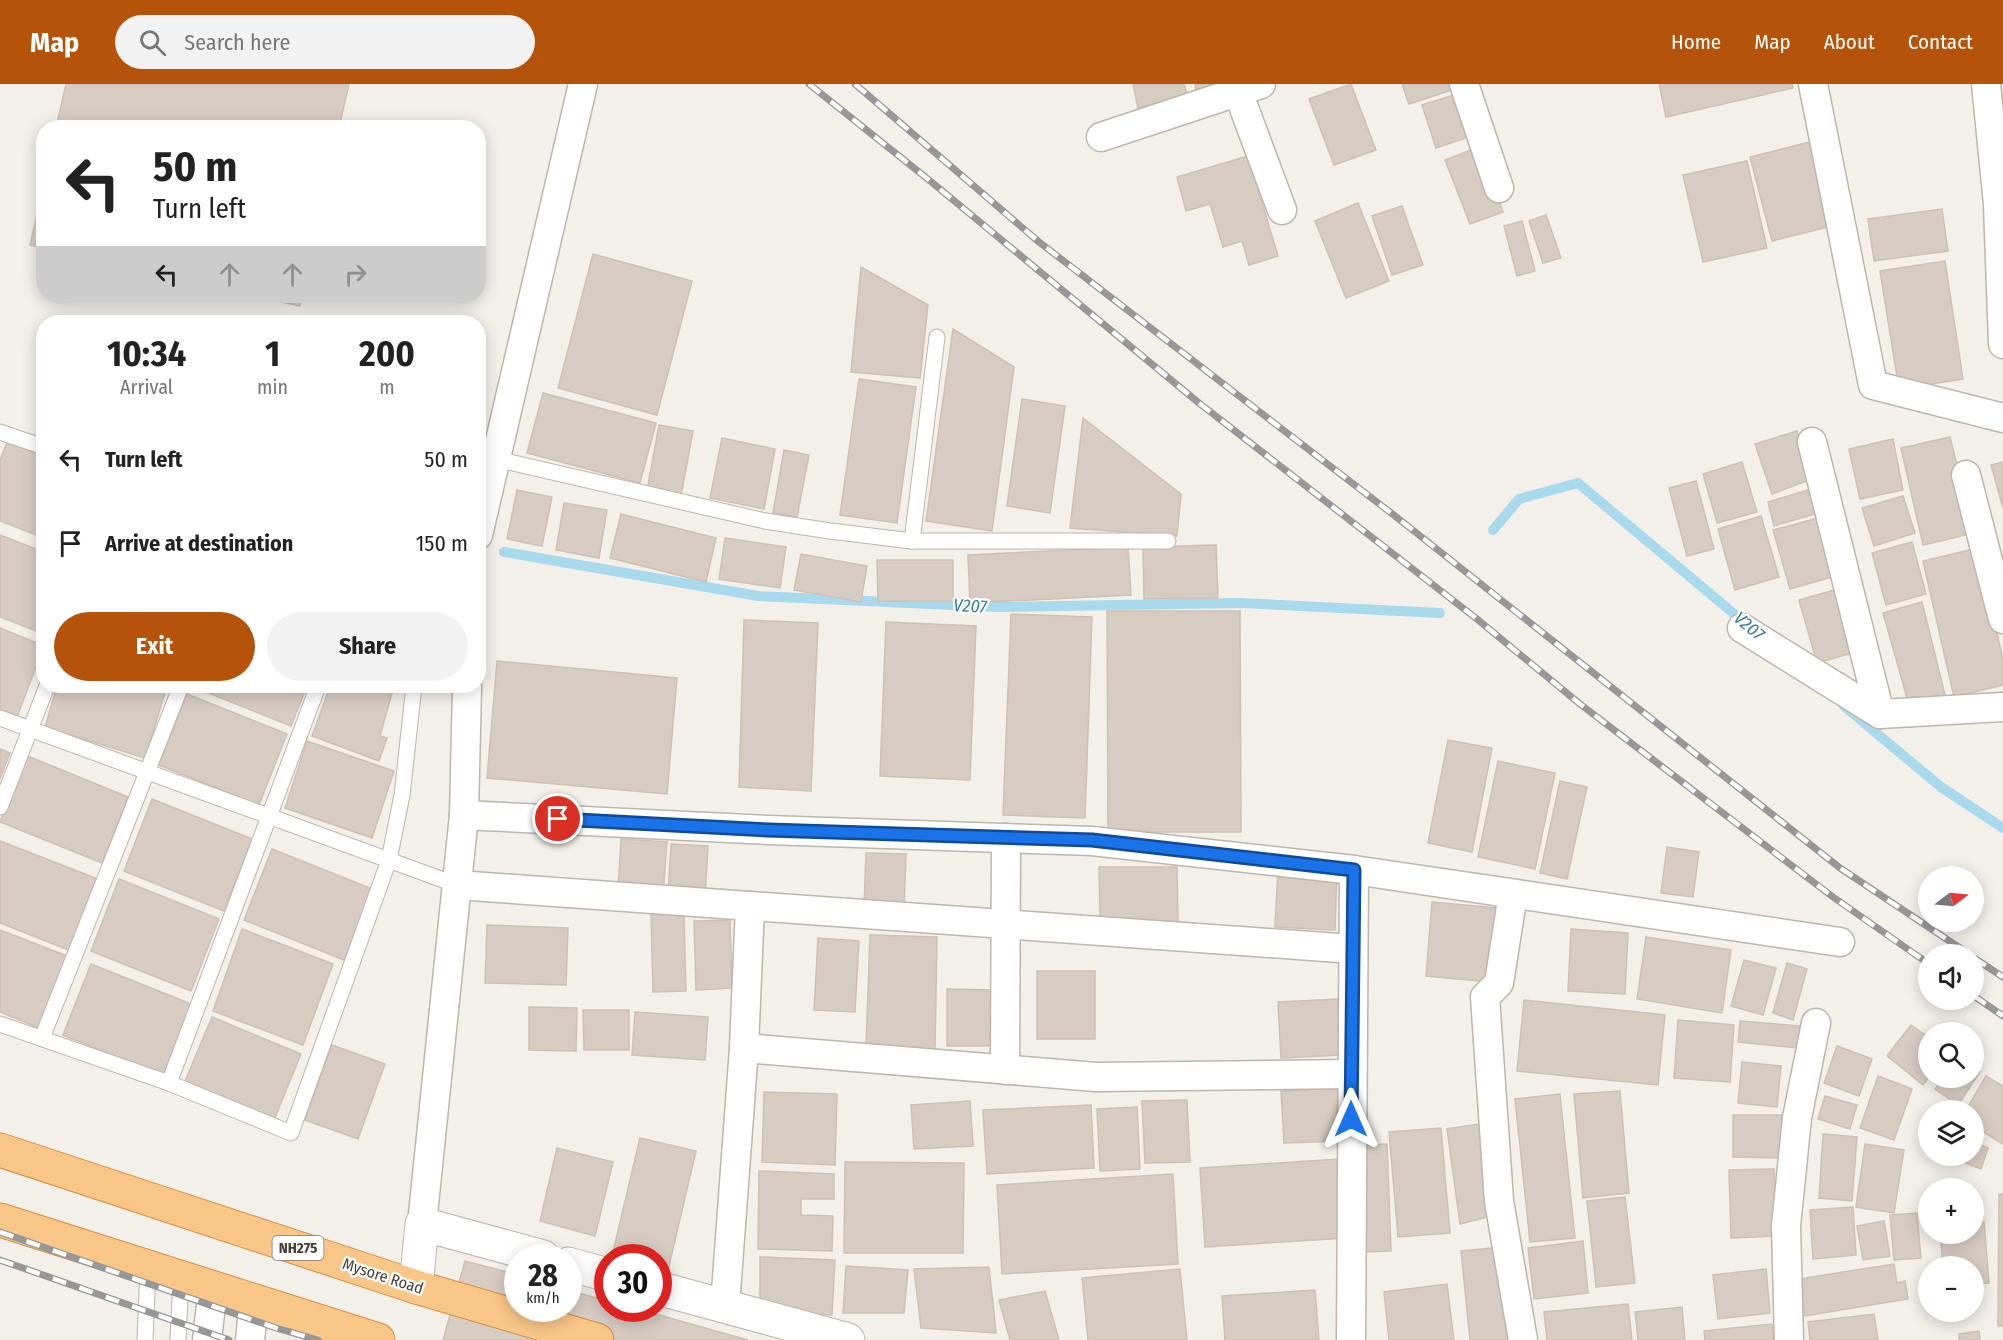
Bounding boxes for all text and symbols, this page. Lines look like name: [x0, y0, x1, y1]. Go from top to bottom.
search box: [115, 15, 535, 69]
text: Map: [30, 26, 79, 59]
icon: search: [136, 26, 169, 59]
text: Search here: [184, 29, 290, 56]
text: Home: [1671, 29, 1721, 55]
text: Map: [1754, 29, 1791, 55]
text: About: [1824, 29, 1875, 55]
text: Contact: [1908, 29, 1973, 55]
text: 50 m: [153, 142, 237, 192]
icon: left: [54, 144, 132, 222]
text: Turn left: [153, 193, 246, 225]
icon: left: [150, 258, 183, 291]
icon: ahead: [213, 258, 246, 291]
icon: ahead: [276, 258, 309, 291]
icon: right: [339, 258, 372, 291]
text: 10:34: [107, 332, 186, 376]
text: 1: [265, 332, 280, 376]
text: 200: [359, 332, 415, 376]
text: Arrival: [120, 375, 173, 399]
text: min: [257, 375, 288, 399]
text: m: [379, 375, 395, 399]
icon: left: [54, 443, 87, 476]
text: Turn left: [105, 446, 183, 473]
text: 50 m: [424, 446, 468, 473]
icon: arrive: [54, 527, 87, 560]
text: Arrive at destination: [105, 530, 293, 557]
text: 150 m: [416, 530, 468, 557]
water label: V207: [953, 594, 988, 618]
water label: V207: [1729, 607, 1769, 646]
button: Exit: [54, 612, 255, 681]
button: Share: [267, 612, 468, 681]
pin: [532, 793, 583, 844]
icon: arrive: [541, 802, 574, 835]
north arrow: [1918, 866, 1984, 932]
map controls: [1918, 866, 1984, 1322]
button: sound: [1918, 944, 1984, 1010]
button: search: [1918, 1022, 1984, 1088]
position arrow: [1319, 1087, 1383, 1151]
button: layers: [1918, 1100, 1984, 1166]
button: +: [1918, 1178, 1984, 1244]
road number: NH275: [272, 1236, 324, 1260]
speed limit sign: 30: [594, 1244, 672, 1322]
street label: Mysore Road: [340, 1254, 426, 1298]
button: −: [1918, 1256, 1984, 1322]
text: 28: [528, 1258, 558, 1294]
text: km/h: [526, 1289, 560, 1307]

